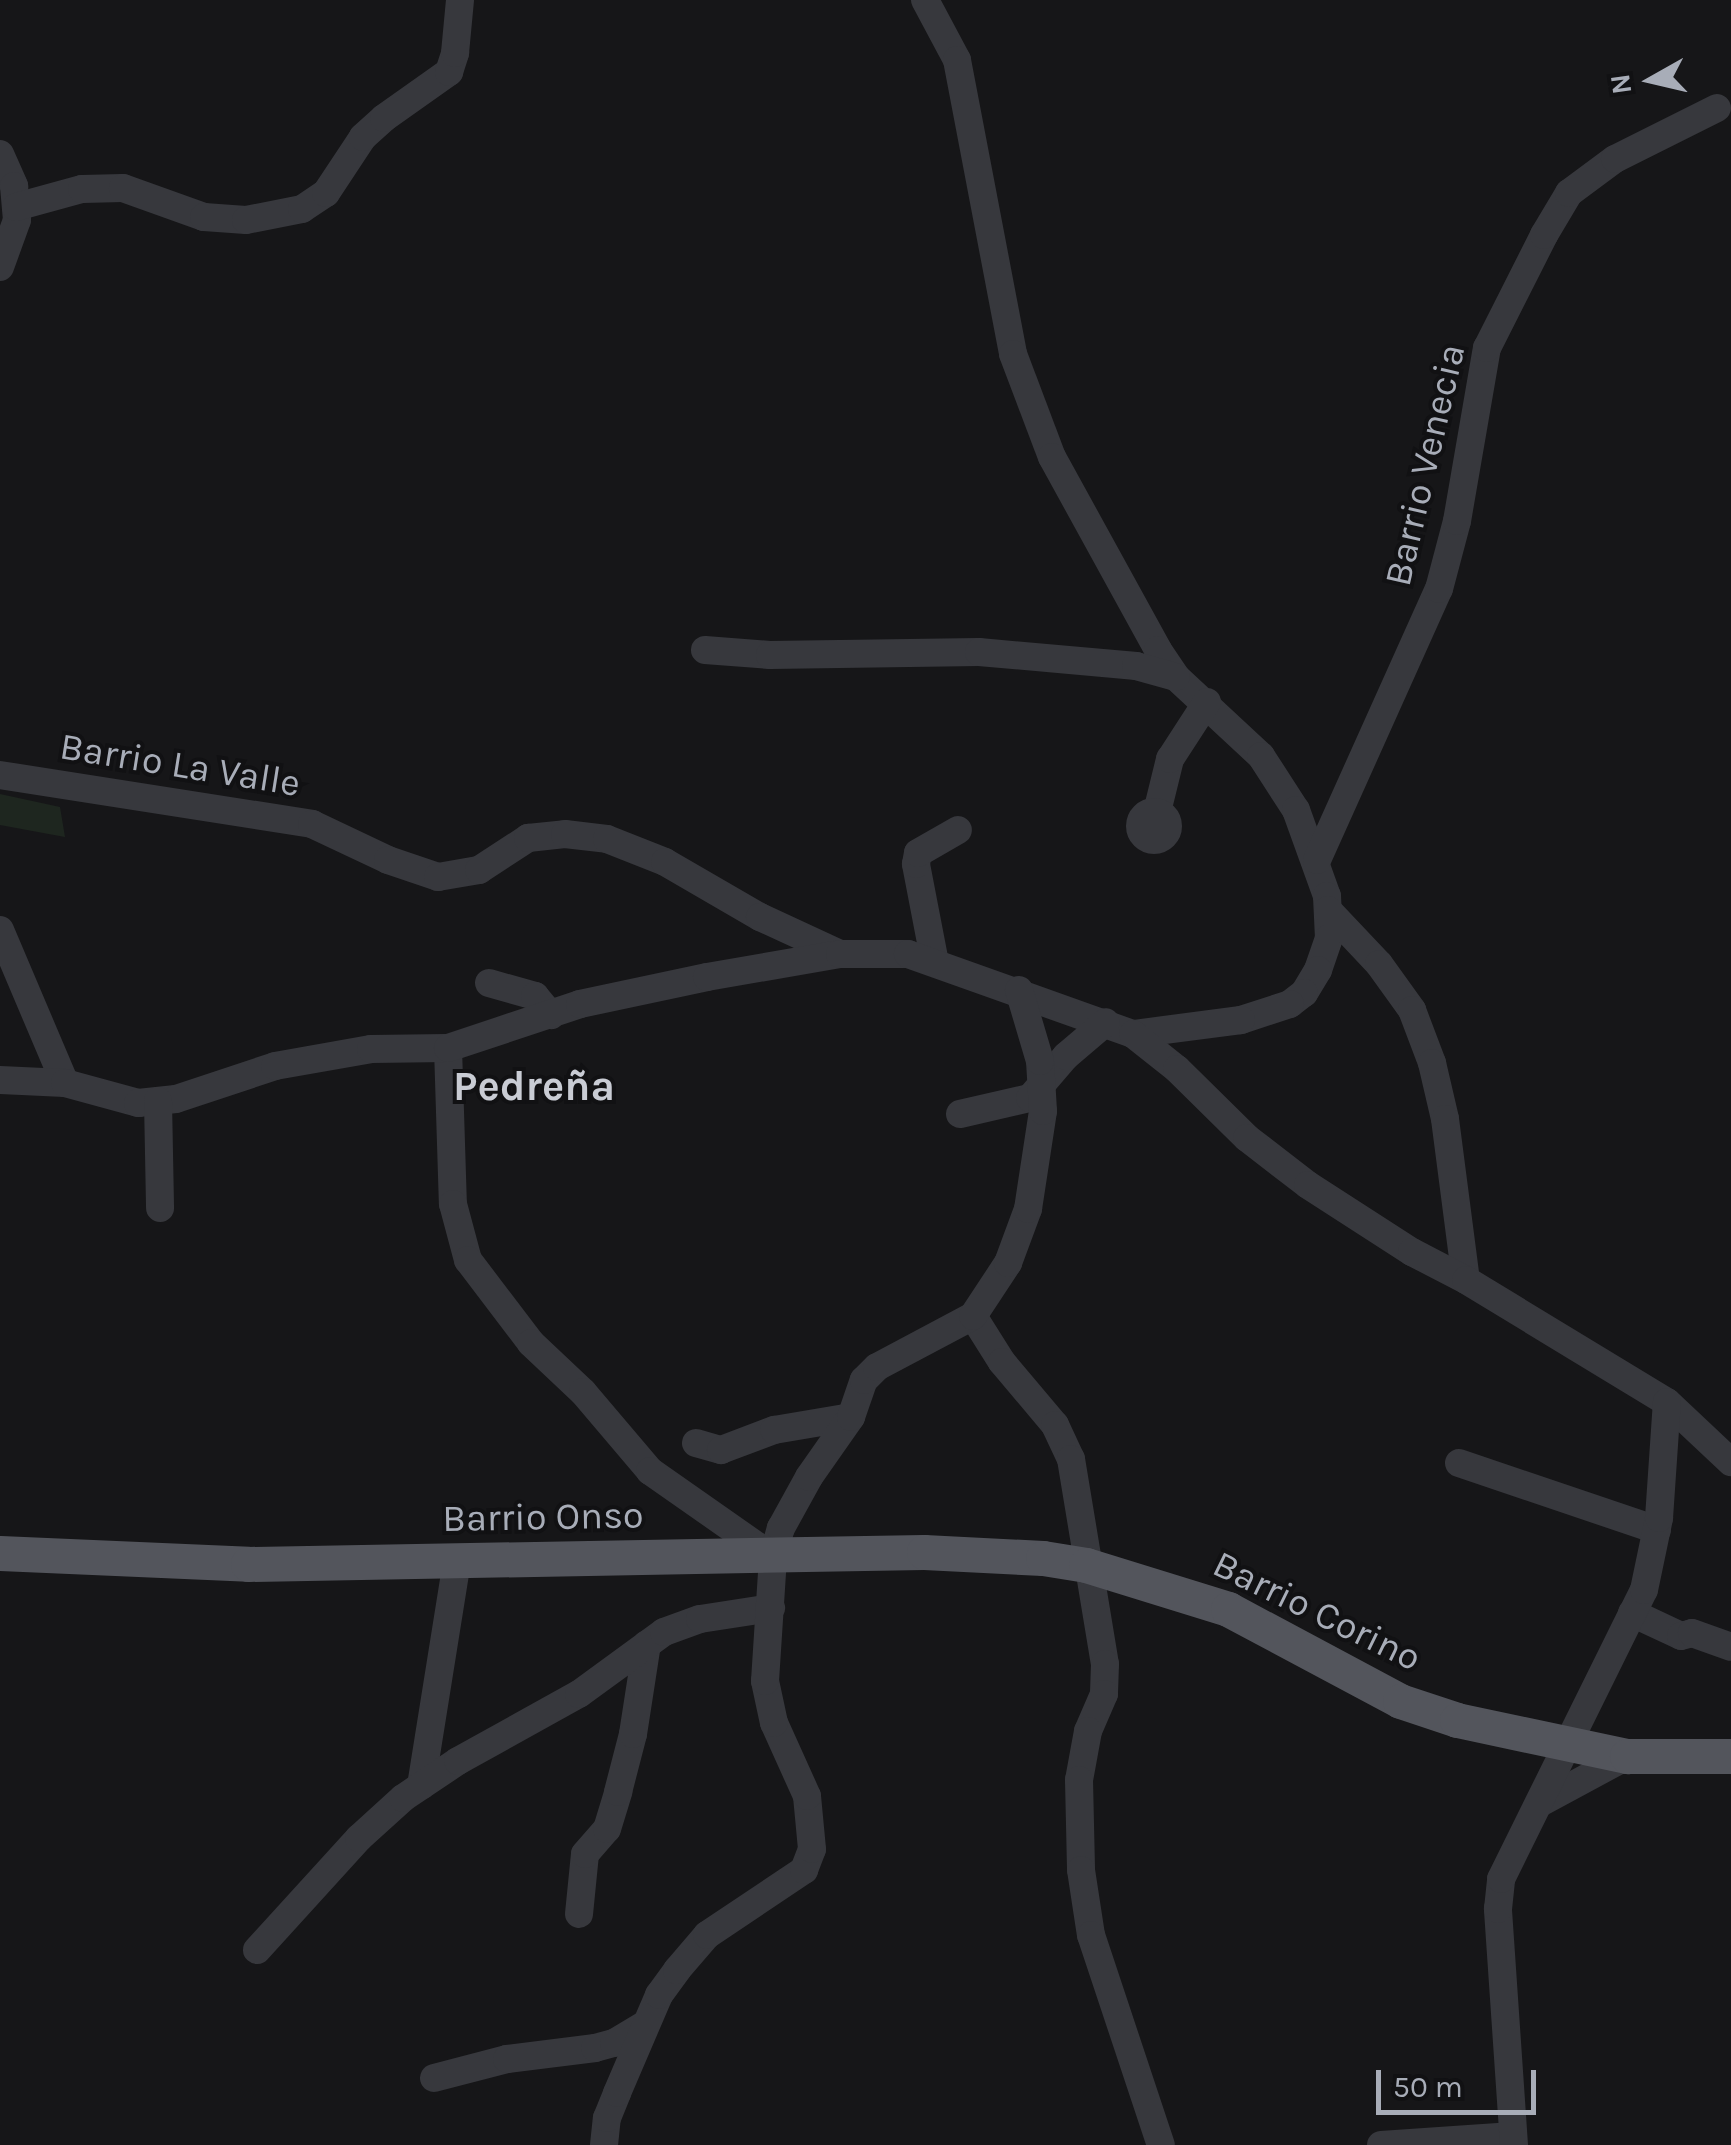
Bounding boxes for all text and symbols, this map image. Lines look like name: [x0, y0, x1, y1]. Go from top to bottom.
north arrow: [1601, 30, 1701, 130]
text: N: [1603, 72, 1639, 96]
street label: Barrio Venecia: [1375, 339, 1475, 591]
street label: Barrio La Valle: [57, 723, 303, 807]
district label: Pedreña: [453, 1061, 615, 1111]
street label: Barrio Onso: [442, 1492, 644, 1542]
street label: Barrio Corino: [1205, 1541, 1429, 1681]
scale bar: [1381, 2050, 1541, 2112]
text: 50 m: [1393, 2069, 1463, 2105]

